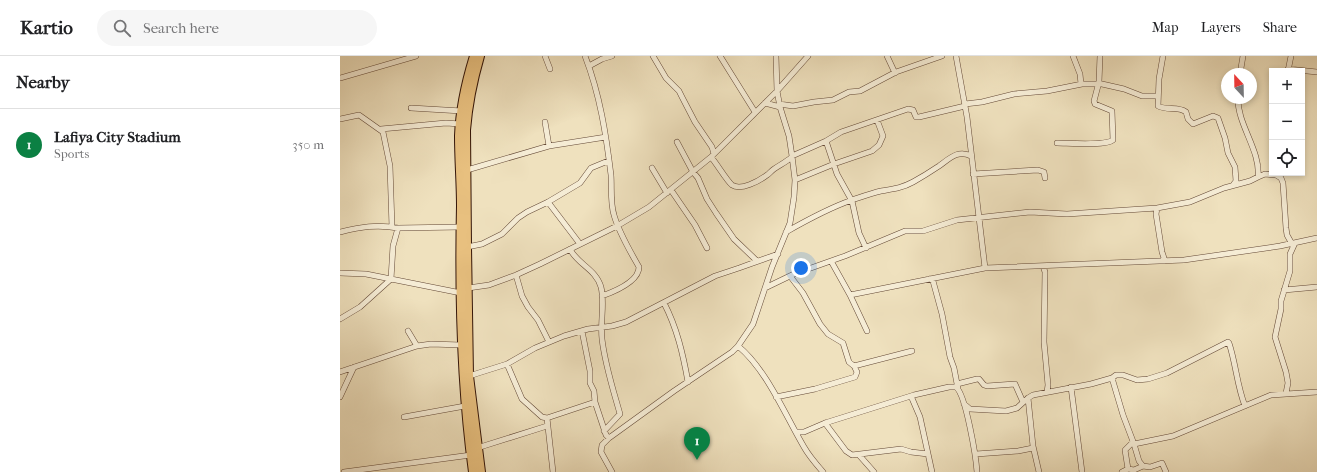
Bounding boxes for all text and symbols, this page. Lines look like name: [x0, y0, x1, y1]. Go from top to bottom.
search box: [97, 10, 377, 46]
text: Kartio: [20, 17, 73, 39]
icon: search: [111, 17, 133, 39]
text: Search here: [143, 19, 219, 37]
text: Map: [1152, 19, 1179, 36]
text: Layers: [1201, 19, 1241, 36]
text: Share: [1263, 19, 1297, 36]
north arrow: [1221, 68, 1257, 104]
map controls: [1269, 68, 1305, 176]
button: +: [1269, 68, 1305, 104]
text: Nearby: [16, 72, 70, 92]
button: −: [1269, 104, 1305, 140]
text: Lafiya City Stadium: [54, 128, 181, 146]
text: 1: [27, 137, 31, 152]
text: 350 m: [292, 137, 324, 152]
button: locate: [1269, 140, 1305, 176]
text: Sports: [54, 146, 89, 161]
your location: [791, 258, 811, 278]
pin: 1: [684, 427, 710, 460]

